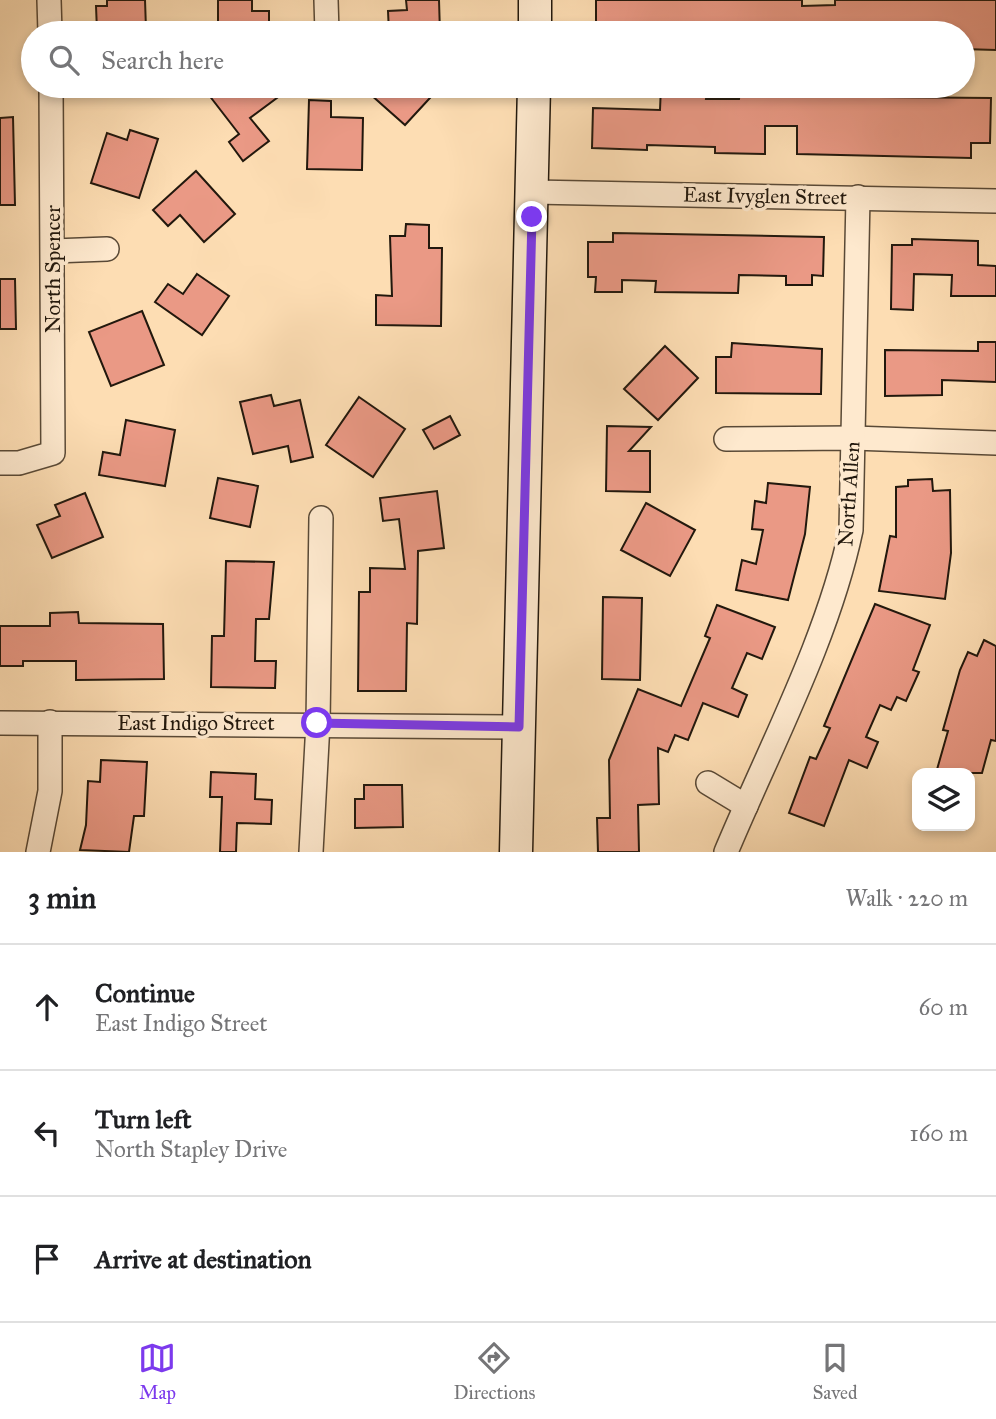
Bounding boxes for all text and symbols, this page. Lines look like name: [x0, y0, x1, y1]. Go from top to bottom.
search box: [21, 21, 975, 98]
icon: search: [45, 41, 83, 79]
text: Search here: [101, 44, 224, 76]
street label: East Ivyglen Street: [683, 182, 848, 210]
route end: [516, 201, 547, 232]
street label: North Spencer: [40, 205, 66, 333]
street label: North Allen: [832, 441, 866, 547]
route start: [301, 707, 332, 738]
street label: East Indigo Street: [117, 710, 275, 736]
map controls: [912, 768, 975, 831]
button: layers: [912, 768, 975, 831]
text: 3 min: [28, 880, 96, 916]
text: Walk · 220 m: [845, 884, 968, 912]
text: Continue: [95, 977, 195, 1009]
icon: ahead: [28, 988, 66, 1026]
text: 60 m: [919, 993, 968, 1021]
text: East Indigo Street: [95, 1009, 267, 1037]
text: Turn left: [95, 1103, 191, 1135]
icon: left: [28, 1114, 66, 1152]
text: 160 m: [910, 1119, 968, 1147]
text: North Stapley Drive: [95, 1135, 287, 1163]
icon: arrive: [28, 1240, 66, 1278]
text: Arrive at destination: [95, 1243, 312, 1275]
tab: Map: [138, 1339, 176, 1404]
tab: Directions: [453, 1339, 535, 1404]
tab: Saved: [812, 1339, 858, 1404]

